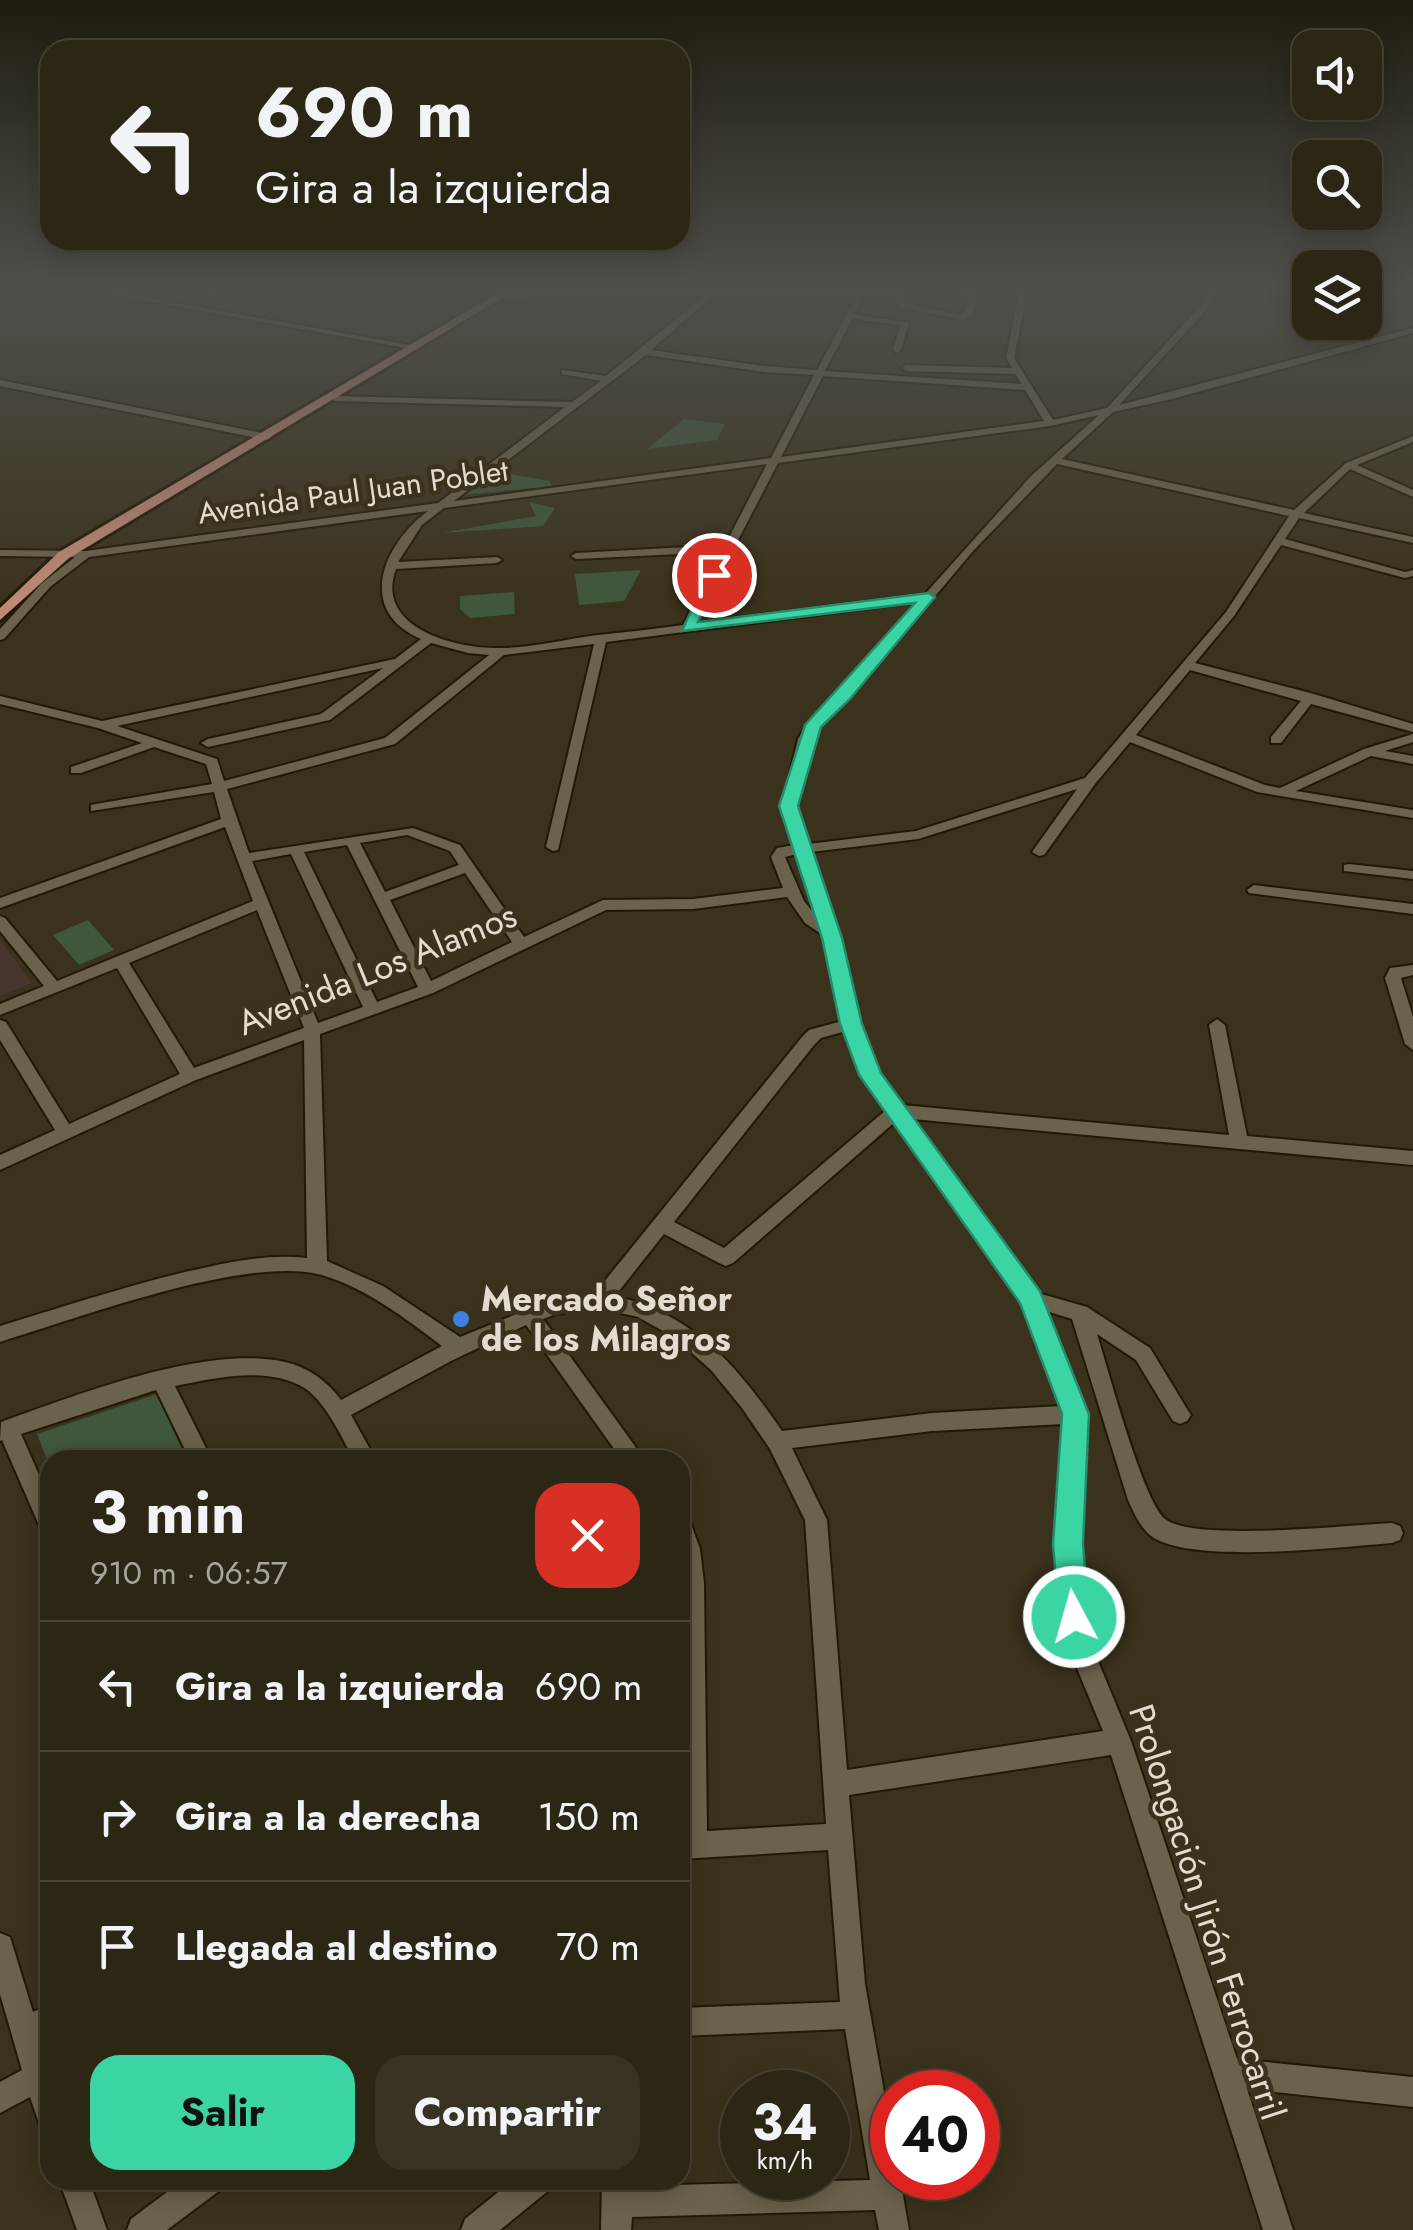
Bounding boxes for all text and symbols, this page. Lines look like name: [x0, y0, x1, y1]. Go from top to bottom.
map controls: [1292, 30, 1382, 340]
button: sound: [1292, 30, 1382, 120]
text: 690 m: [255, 62, 473, 163]
icon: left: [90, 80, 220, 210]
button: search: [1292, 140, 1382, 230]
text: Gira a la izquierda: [255, 155, 611, 220]
button: layers: [1292, 250, 1382, 340]
street label: Avenida Paul Juan Poblet: [195, 448, 512, 535]
pin: [672, 533, 757, 618]
icon: arrive: [687, 548, 742, 603]
street label: Avenida Los Alamos: [230, 890, 524, 1048]
place label: Mercado Señor de los Milagros: [481, 1274, 733, 1364]
marker: Mercado Señor de los Milagros: [450, 1308, 472, 1330]
text: 3 min: [90, 1469, 246, 1556]
button: close: [535, 1483, 640, 1588]
text: 910 m · 06:57: [90, 1550, 287, 1596]
position arrow: [1022, 1565, 1126, 1669]
icon: left: [90, 1659, 145, 1714]
text: Gira a la izquierda: [175, 1659, 505, 1714]
text: 690 m: [535, 1659, 642, 1714]
street label: Prolongación Jirón Ferrocarril: [1116, 1698, 1298, 2126]
icon: right: [90, 1789, 145, 1844]
text: Gira a la derecha: [175, 1789, 481, 1844]
text: 150 m: [538, 1789, 640, 1844]
icon: arrive: [90, 1919, 145, 1974]
text: Llegada al destino: [175, 1919, 498, 1974]
text: 70 m: [556, 1919, 640, 1974]
button: Salir: [90, 2055, 355, 2170]
button: Compartir: [375, 2055, 640, 2170]
speed limit sign: 40: [870, 2070, 1000, 2200]
text: 34: [752, 2086, 818, 2159]
text: km/h: [757, 2142, 813, 2178]

